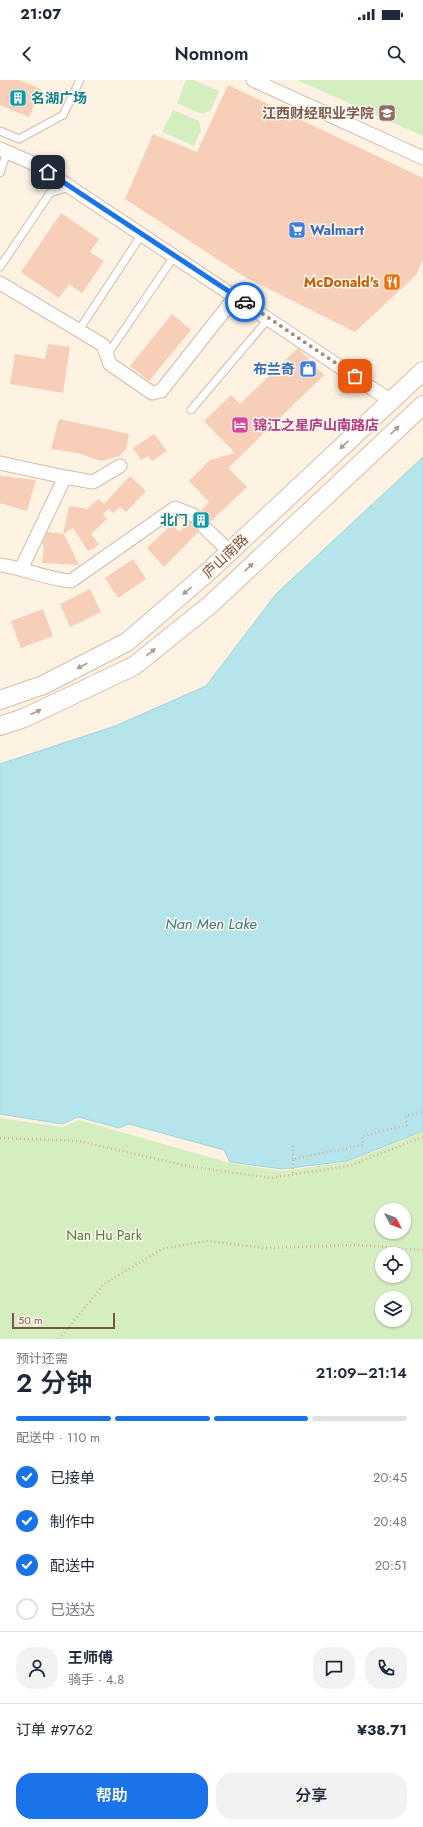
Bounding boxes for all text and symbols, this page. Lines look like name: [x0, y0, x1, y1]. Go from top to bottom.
text: 21:07: [20, 3, 61, 25]
text: Nomnom: [174, 41, 249, 67]
icon: back: [16, 43, 38, 65]
icon: search: [385, 43, 407, 65]
building icon: 名湖广场: [8, 88, 28, 108]
place label: 名湖广场: [31, 88, 87, 108]
place label: 江西财经职业学院: [262, 103, 374, 123]
school or university icon: 江西财经职业学院: [377, 103, 397, 123]
pin: [31, 155, 65, 189]
icon: home: [37, 161, 59, 183]
supermarket icon: Walmart: [287, 220, 307, 240]
place label: Walmart: [310, 220, 365, 240]
place label: McDonald's: [304, 272, 380, 292]
restaurant icon: McDonald's: [382, 272, 402, 292]
courier: [225, 282, 265, 322]
icon: car: [234, 291, 256, 313]
place label: 布兰奇: [253, 359, 295, 379]
shop icon: 布兰奇: [298, 359, 318, 379]
pin: [338, 359, 372, 393]
icon: bag: [344, 365, 366, 387]
hotel icon: 锦江之星庐山南路店: [230, 415, 250, 435]
place label: 锦江之星庐山南路店: [253, 415, 379, 435]
one-way arrow: [390, 426, 401, 435]
one-way arrow: [339, 441, 349, 450]
place label: 北门: [160, 510, 188, 530]
building icon: 北门: [191, 510, 211, 530]
street label: 庐山南路: [198, 530, 252, 582]
one-way arrow: [244, 562, 254, 572]
one-way arrow: [181, 586, 192, 595]
one-way arrow: [146, 648, 157, 657]
one-way arrow: [76, 662, 87, 669]
one-way arrow: [31, 709, 42, 715]
water label: Nan Men Lake: [165, 913, 257, 935]
north arrow: [375, 1203, 411, 1239]
map controls: [375, 1203, 411, 1327]
park label: Nan Hu Park: [66, 1225, 143, 1245]
button: locate: [375, 1247, 411, 1283]
button: layers: [375, 1291, 411, 1327]
scale bar: [12, 1311, 115, 1330]
text: 50 m: [18, 1312, 43, 1328]
text: 预计还需: [16, 1349, 68, 1368]
text: 21:09–21:14: [316, 1362, 407, 1384]
text: 2 分钟: [16, 1364, 92, 1402]
text: 配送中 · 110 m: [16, 1428, 100, 1447]
icon: check: [16, 1466, 38, 1488]
text: 已接单: [50, 1467, 95, 1489]
text: 20:45: [373, 1468, 407, 1487]
icon: check: [16, 1510, 38, 1532]
text: 制作中: [50, 1511, 95, 1533]
text: 20:48: [373, 1512, 407, 1531]
icon: check: [16, 1554, 38, 1576]
text: 配送中: [50, 1555, 95, 1577]
text: 20:51: [375, 1556, 407, 1575]
text: 已送达: [50, 1599, 95, 1621]
button: person: [16, 1647, 58, 1689]
text: 王师傅: [68, 1647, 113, 1669]
button: chat: [313, 1647, 355, 1689]
button: phone: [365, 1647, 407, 1689]
text: 骑手 · 4.8: [68, 1670, 124, 1689]
text: 订单 #9762: [16, 1719, 93, 1741]
text: ¥38.71: [357, 1719, 407, 1741]
button: 帮助: [16, 1773, 208, 1819]
button: 分享: [216, 1773, 407, 1819]

